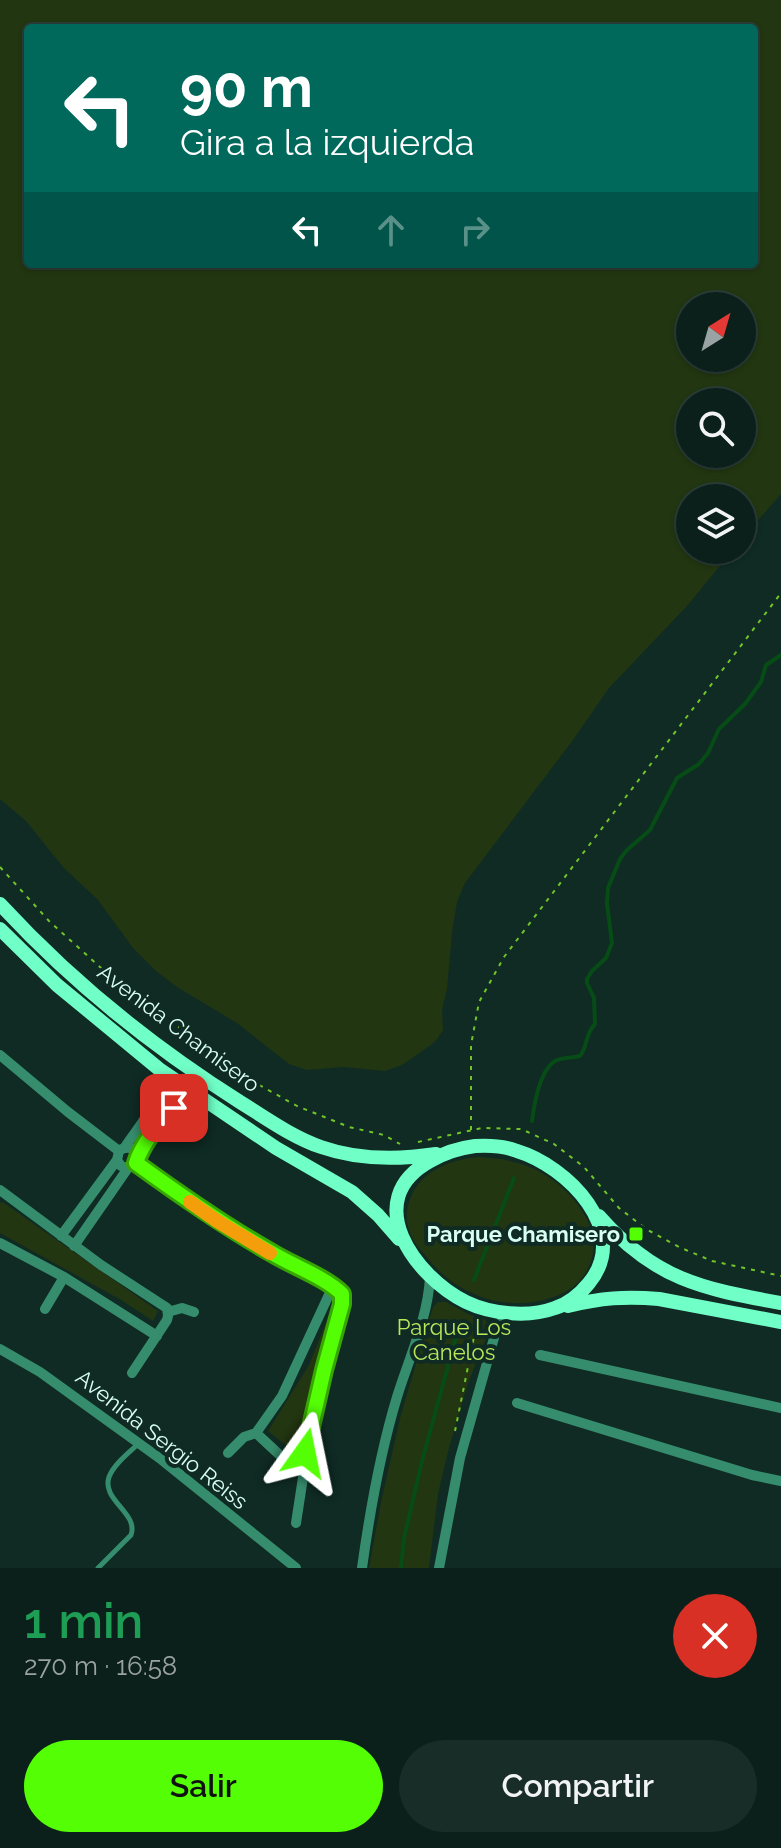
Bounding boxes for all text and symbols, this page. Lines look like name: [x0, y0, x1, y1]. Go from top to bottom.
text: 90 m: [180, 54, 313, 120]
icon: left: [48, 56, 152, 160]
text: Gira a la izquierda: [180, 121, 474, 163]
icon: left: [285, 208, 329, 252]
icon: ahead: [369, 208, 413, 252]
icon: right: [453, 208, 497, 252]
north arrow: [676, 292, 756, 372]
map controls: [676, 292, 756, 564]
button: search: [676, 388, 756, 468]
button: layers: [676, 484, 756, 564]
street label: Avenida Chamisero: [93, 959, 265, 1097]
pin: [140, 1074, 208, 1142]
icon: arrive: [152, 1086, 196, 1130]
place label: Parque Chamisero: [427, 1221, 620, 1247]
marker: Parque Chamisero: [627, 1225, 645, 1243]
park label: Parque Los Canelos: [397, 1314, 511, 1365]
street label: Avenida Sergio Reiss: [71, 1364, 253, 1514]
position arrow: [263, 1411, 347, 1495]
text: 1 min: [24, 1593, 143, 1649]
button: close: [673, 1594, 757, 1678]
text: 270 m · 16:58: [24, 1651, 177, 1681]
button: Salir: [24, 1740, 383, 1832]
button: Compartir: [399, 1740, 757, 1832]

